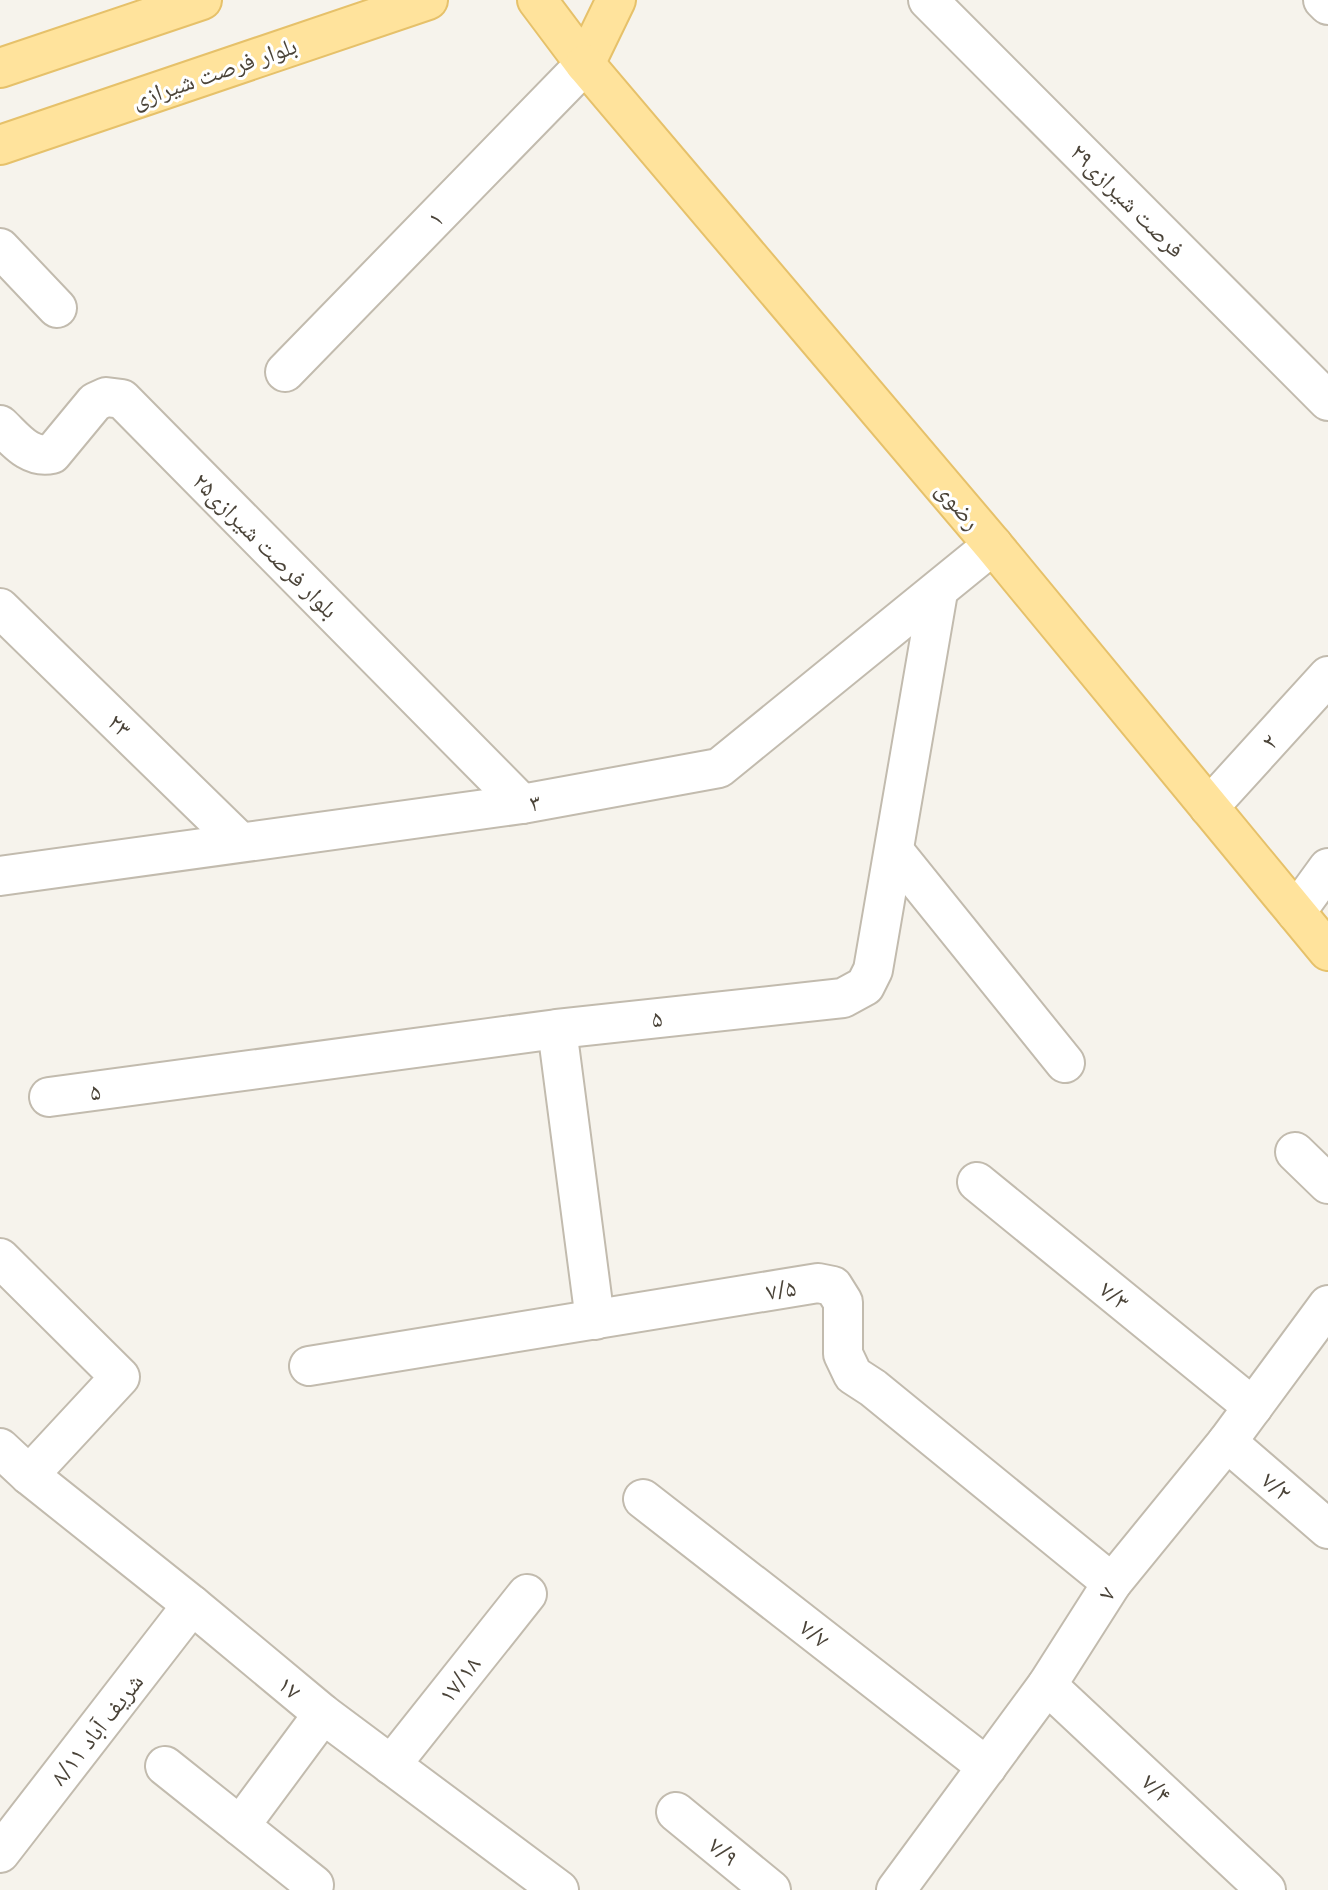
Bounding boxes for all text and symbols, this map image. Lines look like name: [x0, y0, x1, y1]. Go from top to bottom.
street label: بلوار فرصت شیرازی: [128, 31, 300, 114]
street label: فرصت شیرازی۲۹: [1065, 137, 1191, 263]
street label: ۱: [421, 204, 449, 232]
street label: بلوار فرصت شیرازی۲۵: [187, 466, 345, 624]
street label: رضوی: [930, 475, 987, 535]
street label: ۲۳: [103, 707, 137, 743]
street label: ۲: [1255, 728, 1283, 754]
street label: ۳: [527, 787, 543, 817]
street label: ۵: [650, 1004, 664, 1032]
street label: ۵: [88, 1076, 102, 1106]
street label: ۷/۵: [764, 1273, 798, 1305]
street label: ۷/۳: [1095, 1275, 1135, 1315]
street label: ۷/۲: [1257, 1466, 1297, 1506]
street label: ۷: [1091, 1581, 1121, 1605]
street label: ۷/۷: [795, 1613, 836, 1653]
street label: ۱۷/۱۸: [432, 1650, 486, 1708]
street label: شریف آباد ۸/۱۱: [44, 1668, 149, 1791]
street label: ۱۷: [273, 1669, 307, 1705]
street label: ۷/۴: [1136, 1768, 1178, 1808]
street label: ۷/۹: [704, 1831, 744, 1871]

